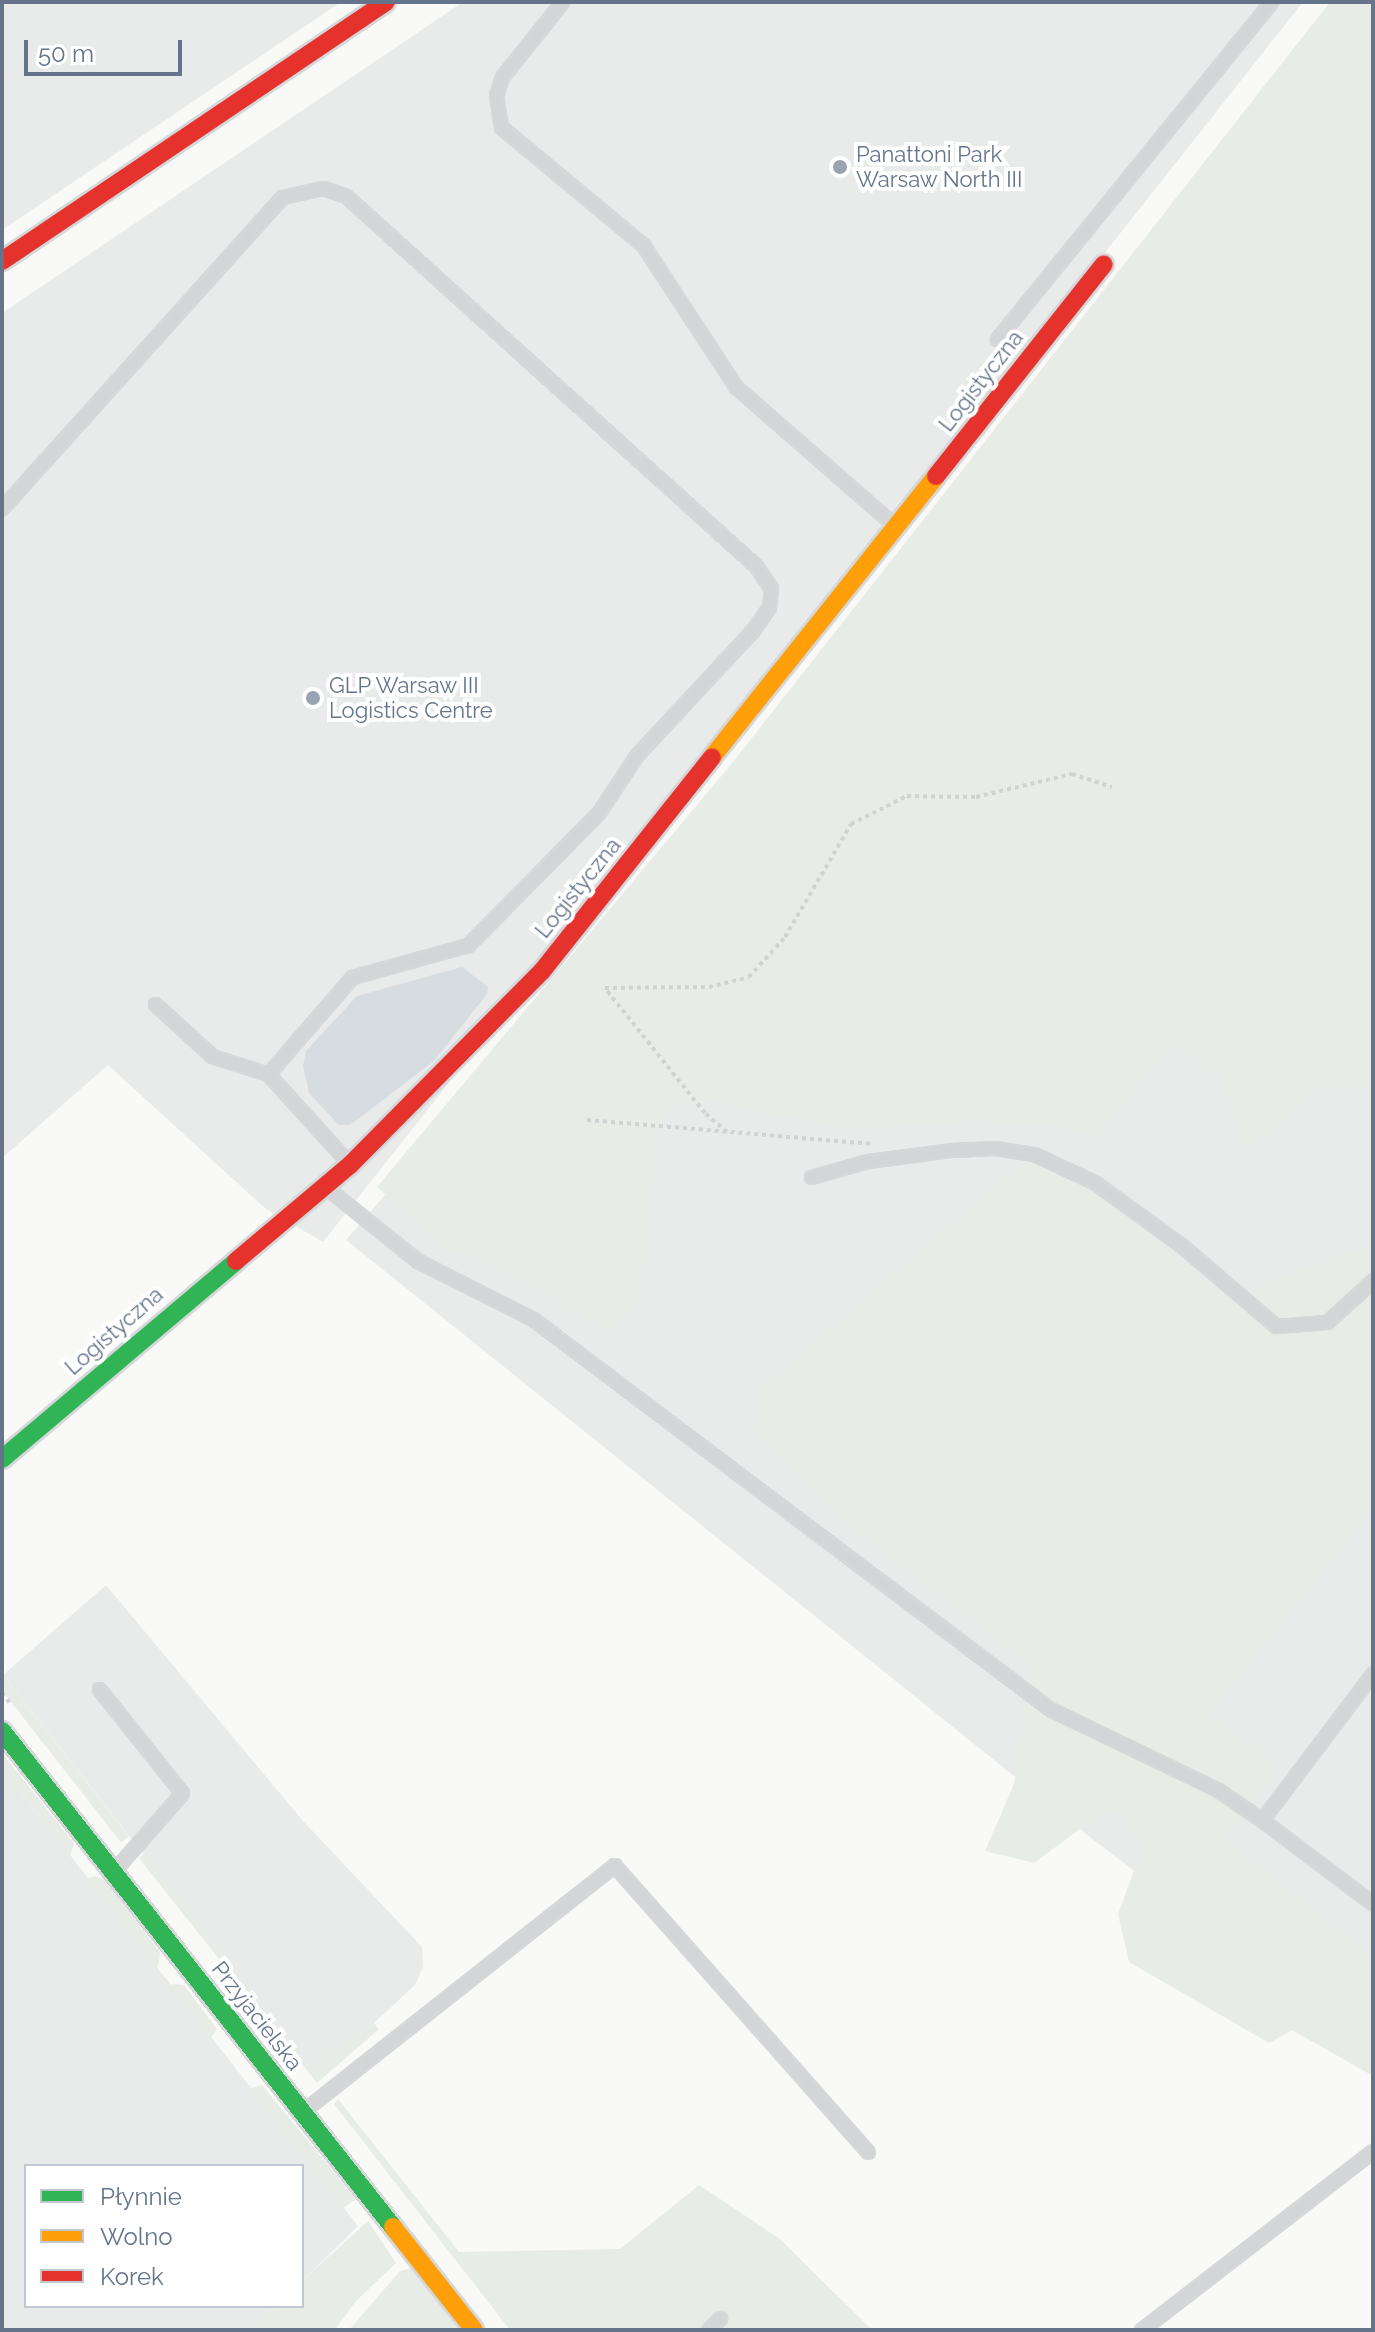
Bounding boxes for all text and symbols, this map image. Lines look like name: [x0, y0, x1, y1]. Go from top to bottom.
scale bar: [28, 24, 186, 74]
text: 50 m: [38, 39, 94, 68]
place label: Panattoni Park Warsaw North III: [856, 141, 1023, 192]
marker: Panattoni Park Warsaw North III: [831, 158, 849, 176]
street label: Logistyczna: [933, 325, 1029, 437]
place label: GLP Warsaw III Logistics Centre: [329, 672, 493, 724]
marker: GLP Warsaw III Logistics Centre: [304, 689, 322, 707]
street label: Logistyczna: [530, 833, 626, 943]
street label: Logistyczna: [60, 1281, 168, 1381]
street label: Przyjacielska: [206, 1956, 308, 2076]
legend: [24, 2164, 304, 2308]
text: Płynnie: [100, 2182, 182, 2211]
text: Wolno: [100, 2222, 173, 2251]
text: Korek: [100, 2262, 164, 2291]

